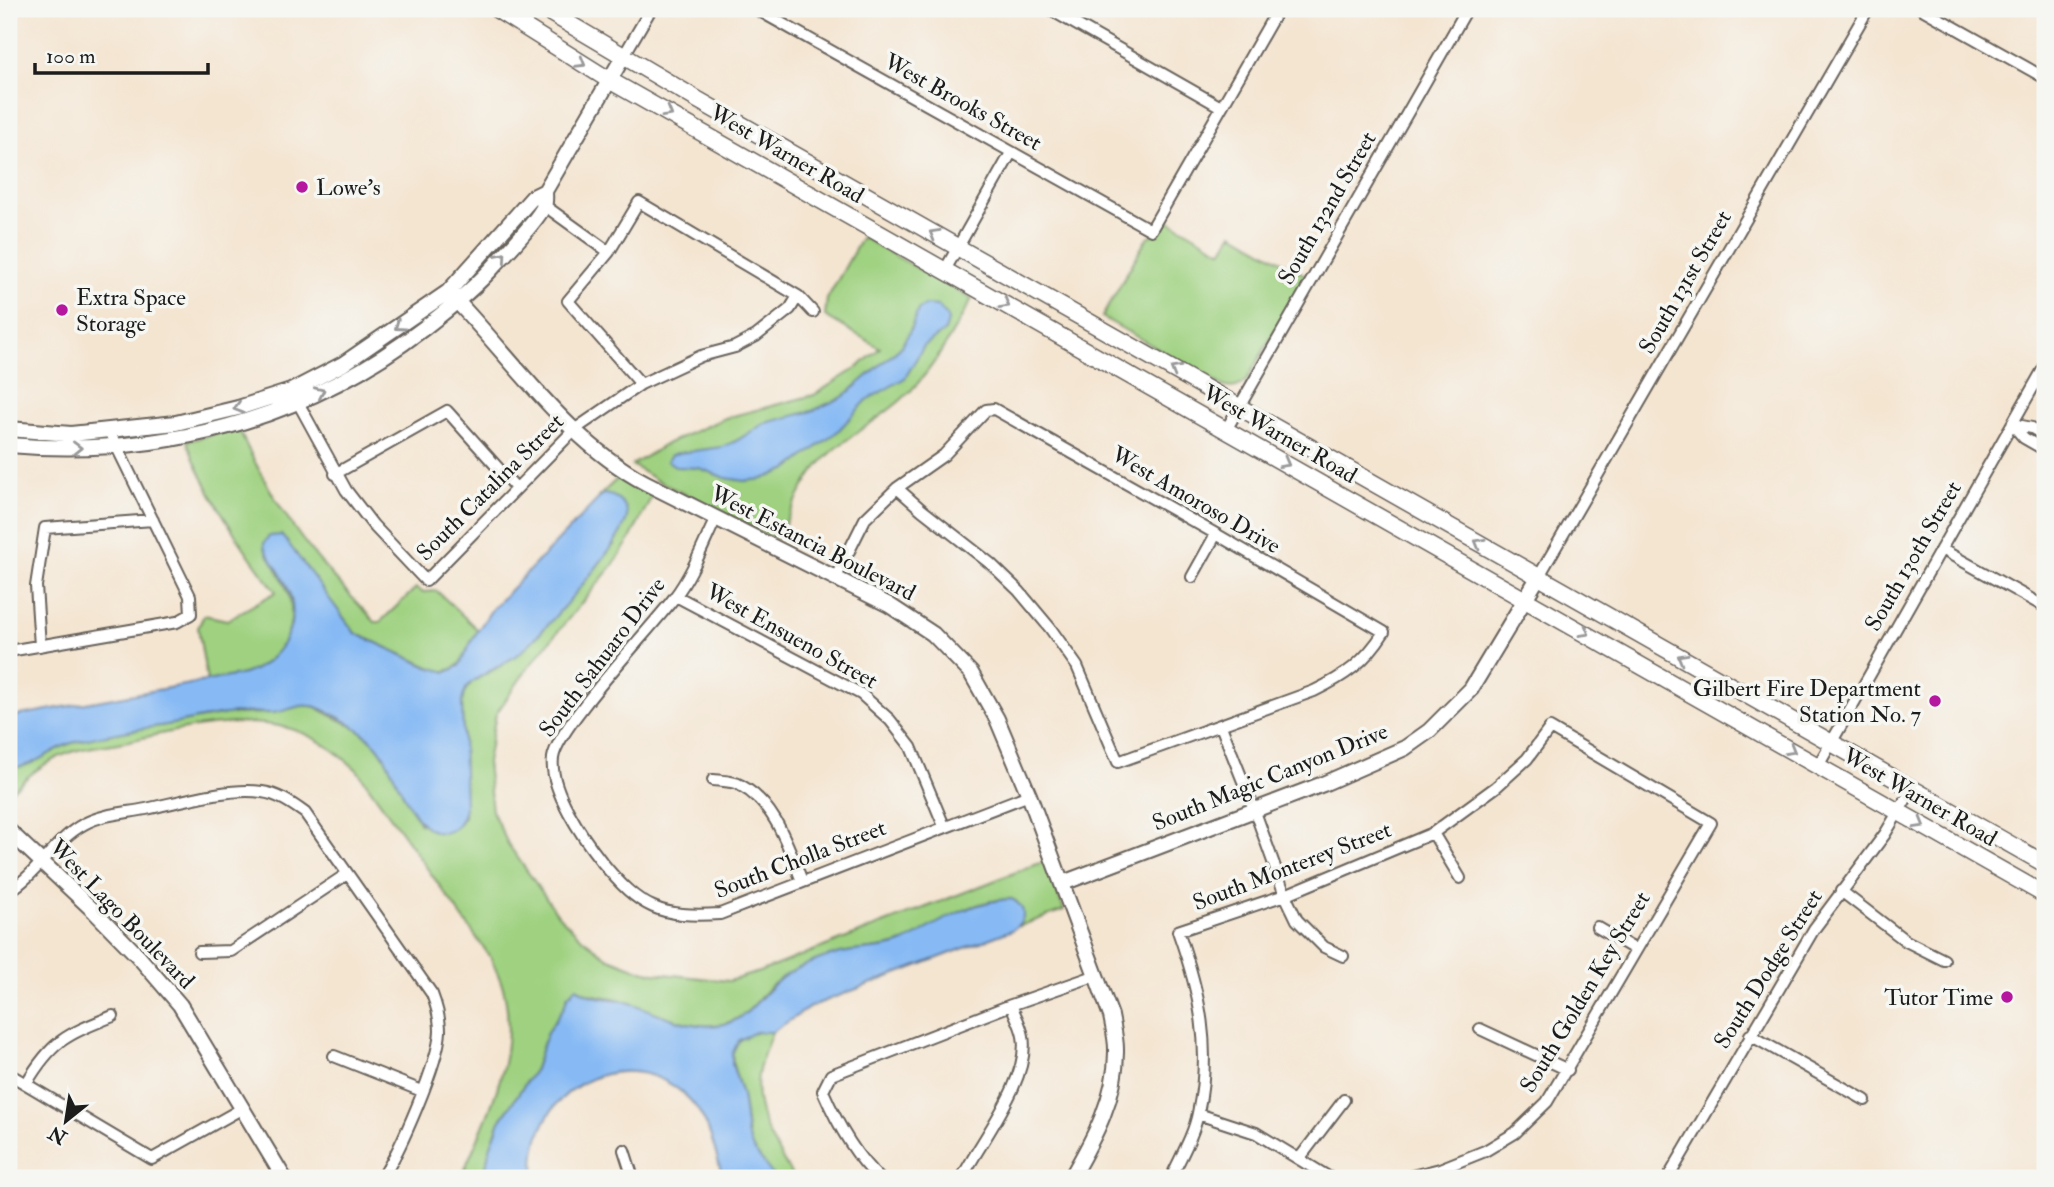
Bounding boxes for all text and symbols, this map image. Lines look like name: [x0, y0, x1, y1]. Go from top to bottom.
scale bar: [35, 32, 208, 76]
text: 100 m: [46, 43, 96, 70]
street label: West Brooks Street: [878, 46, 1047, 157]
one-way arrow: [574, 55, 587, 68]
street label: West Warner Road: [704, 98, 869, 210]
one-way arrow: [661, 105, 674, 118]
street label: South 132nd Street: [1271, 126, 1383, 290]
place label: Lowe's: [316, 173, 381, 202]
marker: Lowe's: [294, 179, 310, 195]
street label: South 131st Street: [1632, 205, 1738, 359]
one-way arrow: [929, 229, 942, 242]
one-way arrow: [494, 253, 506, 266]
place label: Extra Space Storage: [76, 283, 186, 338]
one-way arrow: [997, 296, 1010, 309]
marker: Extra Space Storage: [54, 302, 70, 318]
one-way arrow: [394, 318, 407, 330]
one-way arrow: [1169, 365, 1182, 378]
street label: West Warner Road: [1197, 378, 1362, 490]
one-way arrow: [313, 386, 325, 400]
one-way arrow: [232, 399, 244, 414]
street label: South Catalina Street: [410, 407, 570, 567]
street label: West Amoroso Drive: [1105, 439, 1286, 560]
one-way arrow: [72, 440, 83, 456]
one-way arrow: [1278, 455, 1291, 468]
street label: South 130th Street: [1858, 476, 1968, 636]
street label: West Estancia Boulevard: [705, 478, 920, 607]
one-way arrow: [1474, 538, 1487, 551]
street label: South Sahuaro Drive: [532, 571, 672, 743]
street label: West Ensueno Street: [700, 576, 883, 695]
one-way arrow: [1577, 624, 1590, 637]
one-way arrow: [1677, 653, 1690, 666]
place label: Gilbert Fire Department Station No. 7: [1693, 674, 1921, 729]
marker: Gilbert Fire Department Station No. 7: [1927, 693, 1943, 709]
street label: South Magic Canyon Drive: [1148, 716, 1392, 838]
street label: West Warner Road: [1837, 741, 2002, 853]
one-way arrow: [1783, 742, 1796, 755]
street label: South Cholla Street: [710, 813, 890, 905]
street label: South Monterey Street: [1189, 815, 1395, 917]
one-way arrow: [1913, 816, 1925, 829]
street label: West Lago Boulevard: [42, 832, 201, 995]
street label: South Dodge Street: [1707, 884, 1829, 1054]
street label: South Golden Key Street: [1513, 886, 1657, 1098]
place label: Tutor Time: [1884, 983, 1993, 1012]
marker: Tutor Time: [1999, 989, 2015, 1005]
north arrow: [32, 1086, 102, 1156]
text: N: [44, 1120, 72, 1150]

